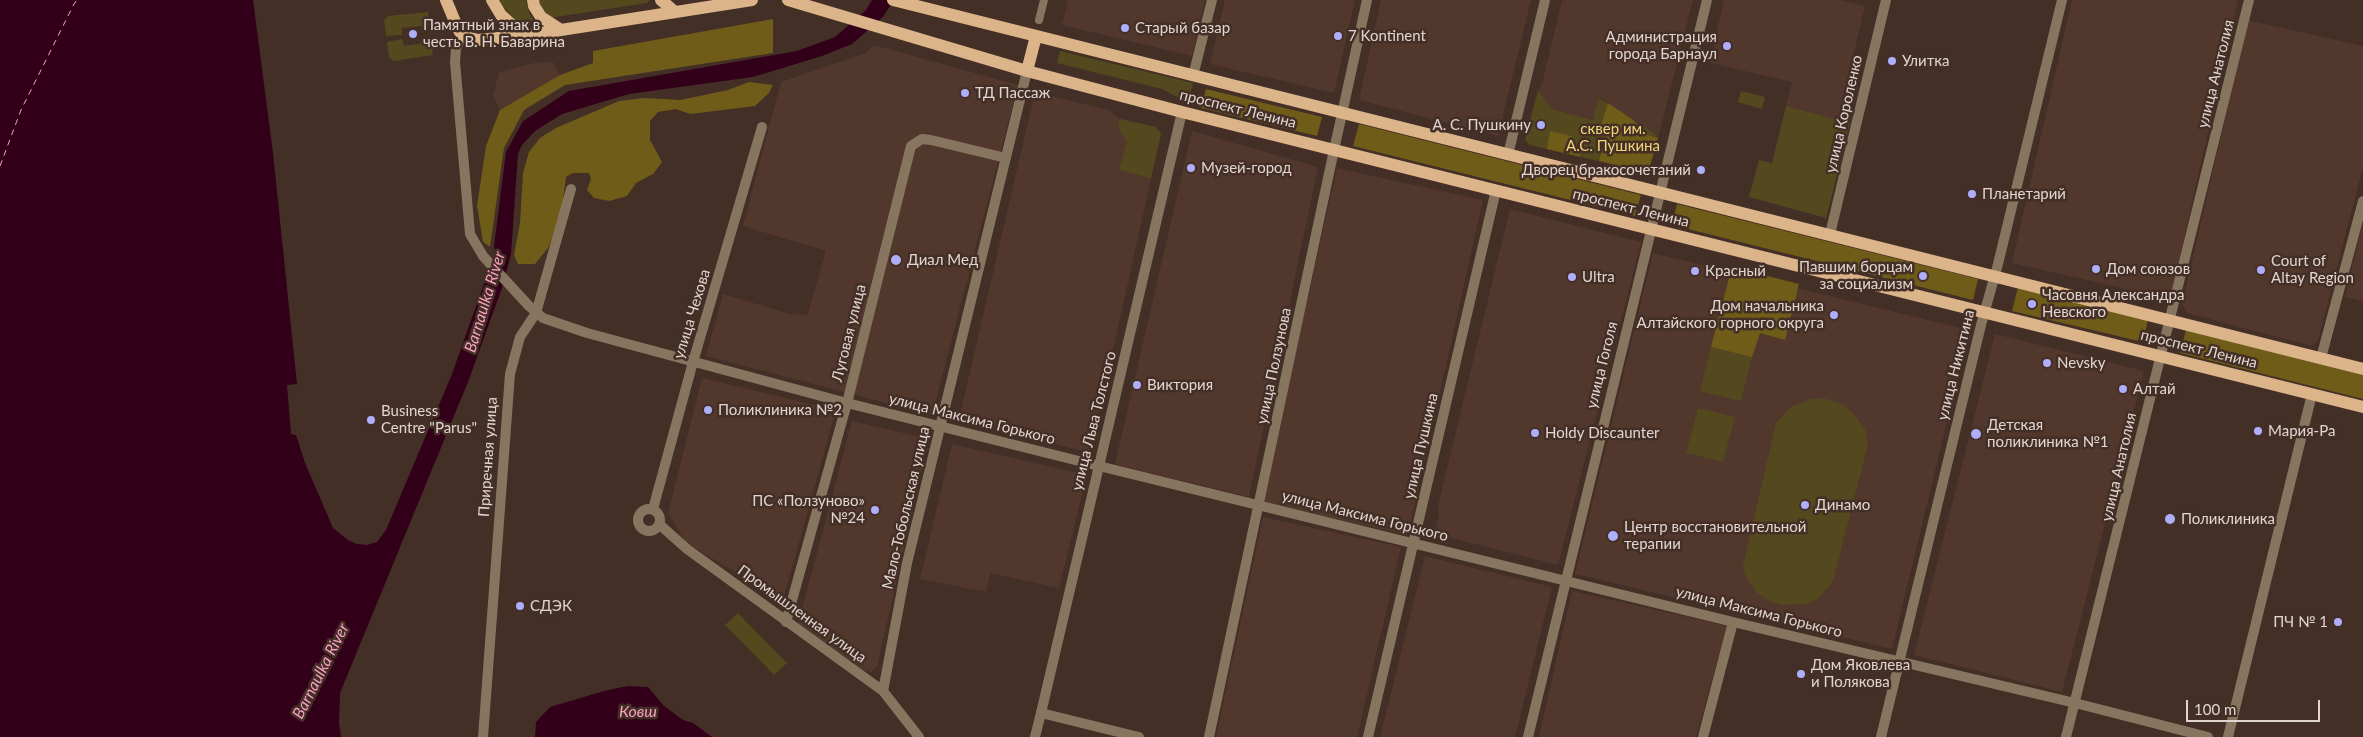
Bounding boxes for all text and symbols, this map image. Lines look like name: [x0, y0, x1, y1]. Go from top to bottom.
place label: Памятный знак в честь В. Н. Баварина: [423, 16, 565, 51]
street label: улица Анатолия: [2194, 18, 2238, 130]
place label: Старый базар: [1135, 19, 1230, 37]
marker: Старый базар: [1119, 22, 1131, 34]
place label: 7 Kontinent: [1348, 27, 1426, 45]
marker: Памятный знак в честь В. Н. Баварина: [407, 28, 419, 40]
place label: Администрация города Барнаул: [1605, 28, 1717, 63]
marker: 7 Kontinent: [1332, 30, 1344, 42]
marker: Администрация города Барнаул: [1721, 40, 1733, 52]
place label: Улитка: [1902, 52, 1950, 70]
street label: улица Короленко: [1822, 53, 1866, 175]
marker: Улитка: [1886, 55, 1898, 67]
place label: ТД Пассаж: [975, 84, 1050, 102]
street label: проспект Ленина: [1178, 86, 1298, 132]
marker: ТД Пассаж: [959, 87, 971, 99]
place label: А. С. Пушкину: [1433, 116, 1531, 134]
marker: А. С. Пушкину: [1535, 119, 1547, 131]
park label: сквер им. А.С. Пушкина: [1566, 120, 1660, 155]
place label: Музей-город: [1201, 159, 1292, 177]
place label: Дворец бракосочетаний: [1522, 161, 1691, 179]
marker: Музей-город: [1185, 162, 1197, 174]
marker: Дворец бракосочетаний: [1695, 164, 1707, 176]
street label: проспект Ленина: [1571, 185, 1691, 231]
place label: Планетарий: [1982, 185, 2066, 203]
marker: Планетарий: [1966, 188, 1978, 200]
water label: Barnaulka River: [461, 249, 509, 355]
place label: Диал Мед: [907, 251, 978, 269]
place label: Court of Altay Region: [2271, 252, 2354, 287]
marker: Диал Мед: [889, 253, 903, 267]
place label: Павшим борцам за социализм: [1799, 258, 1913, 293]
place label: Дом союзов: [2106, 260, 2190, 278]
place label: Красный: [1705, 262, 1766, 280]
marker: Дом союзов: [2090, 263, 2102, 275]
marker: Court of Altay Region: [2255, 264, 2267, 276]
marker: Красный: [1689, 265, 1701, 277]
street label: улица Чехова: [670, 267, 714, 361]
place label: Ultra: [1582, 268, 1615, 286]
marker: Павшим борцам за социализм: [1917, 270, 1929, 282]
marker: Ultra: [1566, 271, 1578, 283]
street label: Луговая улица: [828, 282, 870, 384]
place label: Часовня Александра Невского: [2042, 286, 2184, 321]
place label: Дом начальника Алтайского горного округа: [1636, 297, 1824, 332]
marker: Часовня Александра Невского: [2026, 298, 2038, 310]
street label: улица Ползунова: [1253, 306, 1295, 426]
street label: улица Никитина: [1934, 308, 1978, 422]
marker: Дом начальника Алтайского горного округа: [1828, 309, 1840, 321]
street label: улица Гоголя: [1582, 320, 1622, 410]
street label: проспект Ленина: [2139, 326, 2259, 372]
street label: улица Льва Толстого: [1068, 350, 1120, 492]
place label: Nevsky: [2057, 354, 2105, 372]
marker: Nevsky: [2041, 357, 2053, 369]
place label: Виктория: [1147, 376, 1213, 394]
marker: Виктория: [1131, 379, 1143, 391]
place label: Алтай: [2133, 380, 2176, 398]
marker: Алтай: [2117, 383, 2129, 395]
street label: улица Максима Горького: [887, 390, 1057, 448]
street label: улица Пушкина: [1400, 391, 1442, 501]
street label: Приречная улица: [475, 396, 501, 518]
place label: Поликлиника №2: [718, 401, 842, 419]
place label: Business Centre "Parus": [381, 402, 477, 437]
marker: Поликлиника №2: [702, 404, 714, 416]
street label: улица Анатолия: [2098, 411, 2140, 523]
marker: Business Centre "Parus": [365, 414, 377, 426]
place label: Детская поликлиника №1: [1987, 416, 2108, 451]
place label: Мария-Ра: [2268, 422, 2335, 440]
place label: Holdy Discaunter: [1545, 424, 1660, 442]
street label: Мало-Тобольская улица: [879, 425, 933, 591]
marker: Мария-Ра: [2252, 425, 2264, 437]
marker: Holdy Discaunter: [1529, 427, 1541, 439]
marker: Детская поликлиника №1: [1969, 427, 1983, 441]
street label: улица Максима Горького: [1280, 487, 1450, 545]
place label: ПС «Ползуново» №24: [752, 492, 865, 527]
place label: Динамо: [1815, 496, 1870, 514]
marker: Динамо: [1799, 499, 1811, 511]
marker: ПС «Ползуново» №24: [869, 504, 881, 516]
place label: Поликлиника: [2181, 510, 2275, 528]
marker: Поликлиника: [2163, 512, 2177, 526]
place label: Центр восстановительной терапии: [1624, 518, 1806, 553]
marker: Центр восстановительной терапии: [1606, 529, 1620, 543]
street label: Промышленная улица: [734, 561, 870, 667]
street label: улица Максима Горького: [1674, 583, 1844, 641]
place label: СДЭК: [530, 597, 572, 615]
marker: СДЭК: [514, 600, 526, 612]
place label: ПЧ № 1: [2273, 613, 2328, 631]
marker: ПЧ № 1: [2332, 616, 2344, 628]
water label: Barnaulka River: [289, 620, 353, 722]
place label: Дом Яковлева и Полякова: [1811, 656, 1910, 691]
marker: Дом Яковлева и Полякова: [1795, 668, 1807, 680]
scale bar: [2188, 690, 2322, 722]
text: 100 m: [2194, 700, 2236, 718]
water label: Ковш: [619, 702, 657, 722]

